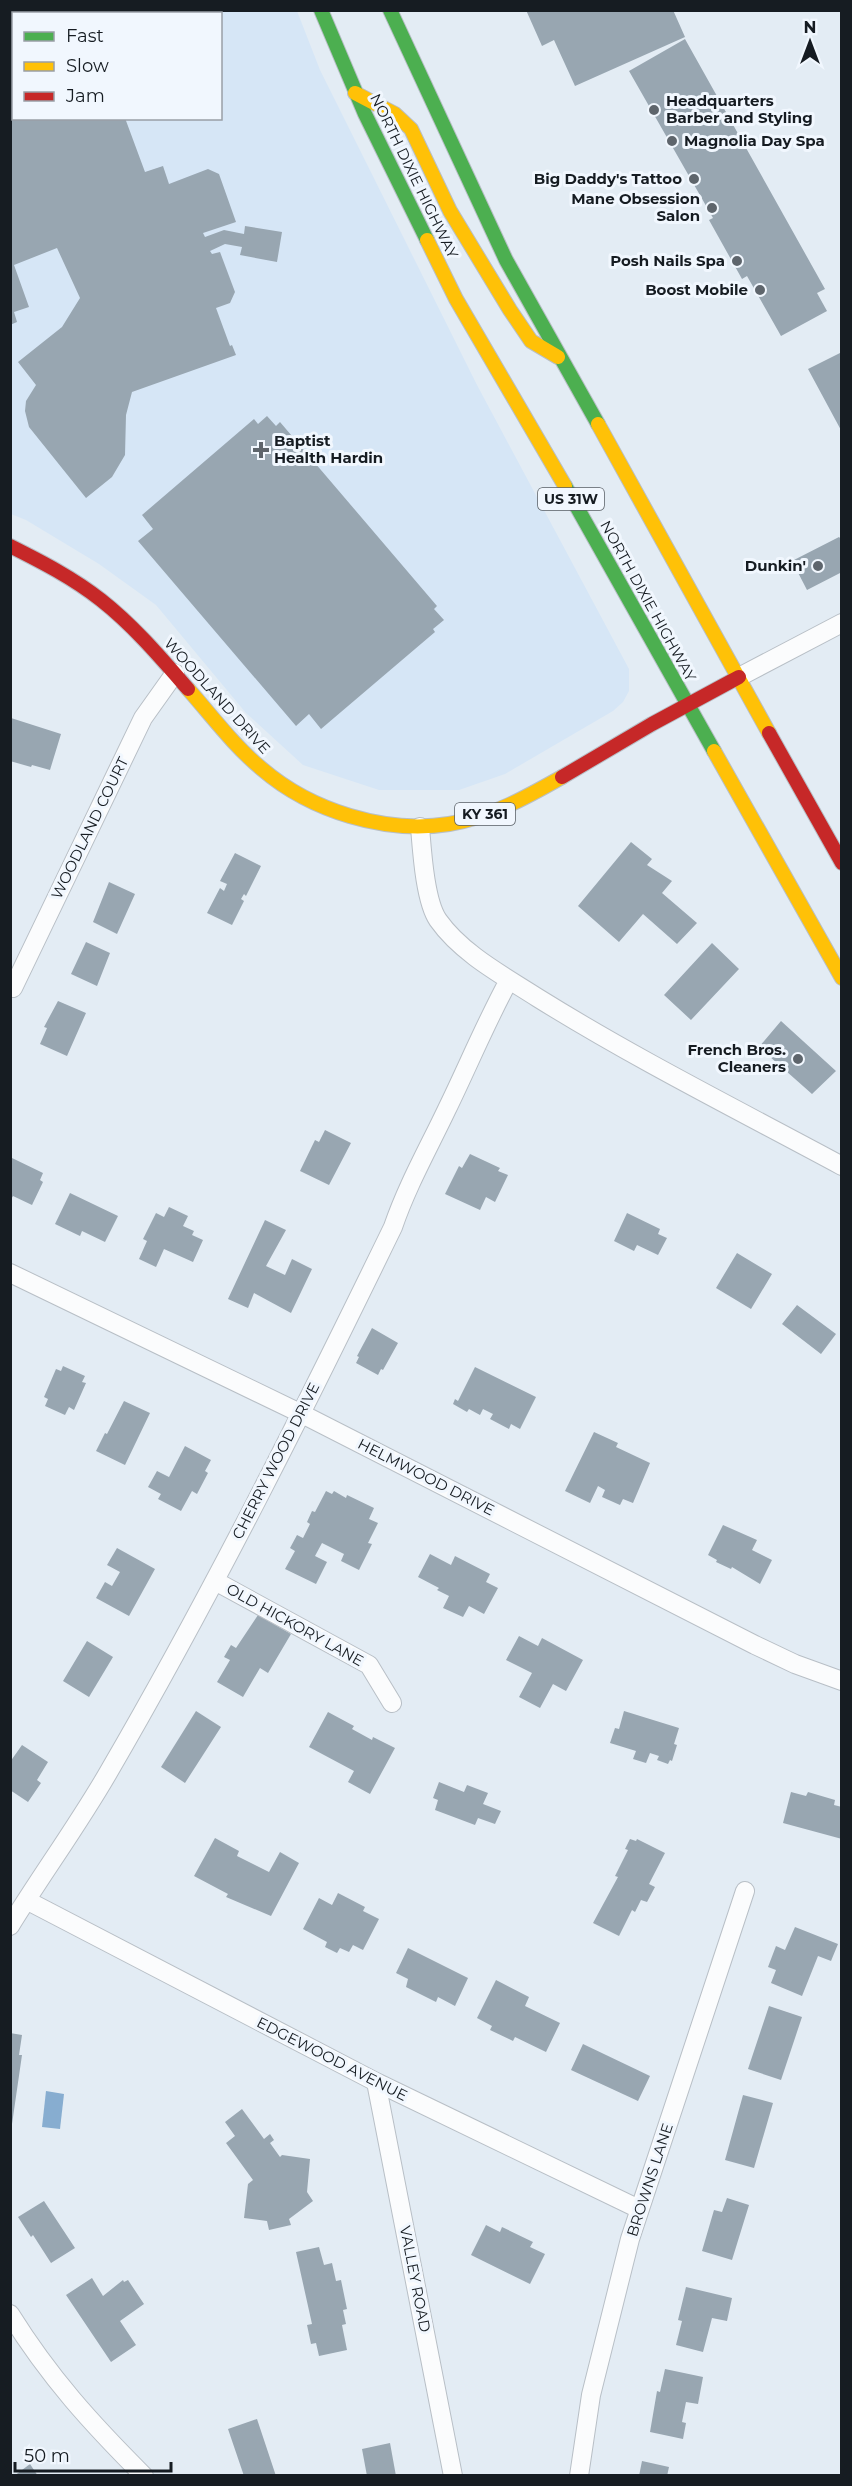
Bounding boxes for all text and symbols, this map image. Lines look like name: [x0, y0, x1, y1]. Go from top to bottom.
legend: [12, 12, 222, 120]
north arrow: [780, 12, 840, 72]
text: N: [804, 18, 816, 37]
text: Fast: [66, 25, 104, 47]
text: Slow: [66, 55, 109, 77]
text: Jam: [65, 85, 105, 107]
street label: NORTH DIXIE HIGHWAY: [366, 90, 463, 262]
place label: Headquarters Barber and Styling: [666, 91, 813, 127]
marker: Headquarters Barber and Styling: [647, 103, 661, 117]
place label: Magnolia Day Spa: [684, 131, 825, 150]
marker: Magnolia Day Spa: [665, 134, 679, 148]
place label: Big Daddy's Tattoo: [534, 169, 682, 188]
marker: Big Daddy's Tattoo: [687, 172, 701, 186]
place label: Mane Obsession Salon: [571, 189, 700, 225]
marker: Mane Obsession Salon: [705, 201, 719, 215]
place label: Posh Nails Spa: [610, 251, 725, 270]
marker: Posh Nails Spa: [730, 254, 744, 268]
place label: Boost Mobile: [645, 280, 748, 299]
marker: Boost Mobile: [753, 283, 767, 297]
place label: Baptist Health Hardin: [274, 431, 383, 467]
marker: Baptist Health Hardin: [252, 441, 270, 459]
road number: US 31W: [538, 488, 604, 510]
street label: NORTH DIXIE HIGHWAY: [596, 517, 701, 685]
place label: Dunkin': [745, 556, 806, 575]
marker: Dunkin': [811, 559, 825, 573]
street label: WOODLAND DRIVE: [160, 634, 275, 758]
street label: WOODLAND COURT: [47, 753, 132, 902]
road number: KY 361: [455, 803, 515, 825]
place label: French Bros. Cleaners: [687, 1040, 786, 1076]
marker: French Bros. Cleaners: [791, 1052, 805, 1066]
street label: CHERRY WOOD DRIVE: [228, 1379, 323, 1542]
street label: HELMWOOD DRIVE: [355, 1434, 498, 1519]
street label: OLD HICKORY LANE: [223, 1579, 367, 1670]
street label: EDGEWOOD AVENUE: [254, 2012, 411, 2105]
street label: BROWNS LANE: [622, 2121, 677, 2239]
street label: VALLEY ROAD: [396, 2224, 435, 2334]
scale bar: [15, 2435, 171, 2473]
text: 50 m: [24, 2445, 70, 2467]

